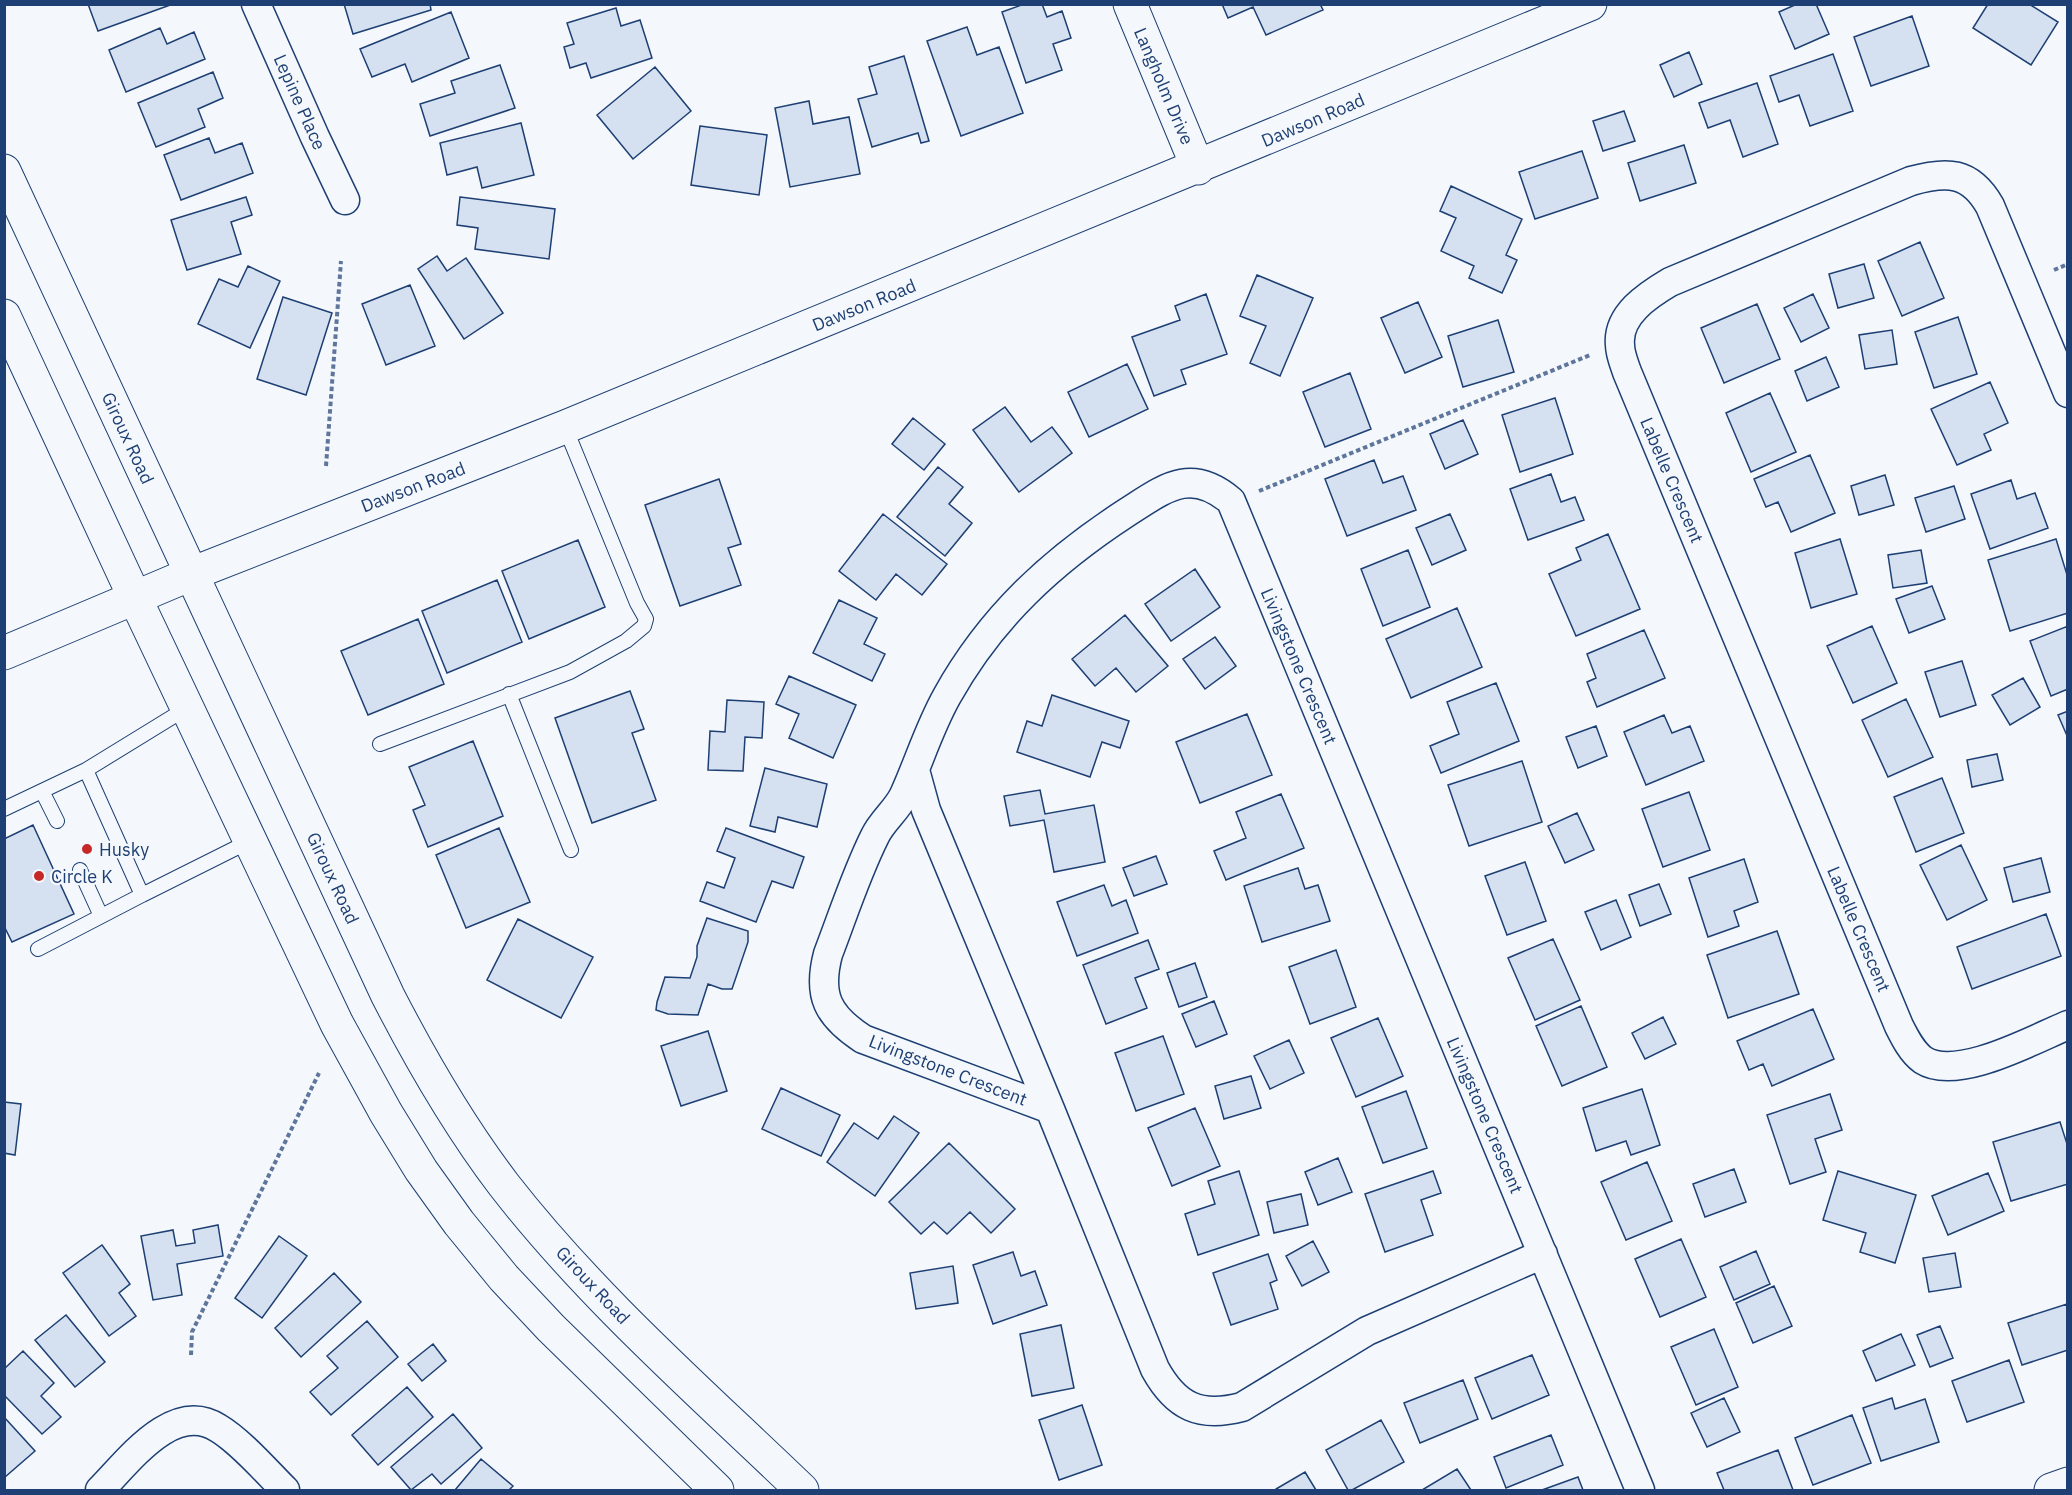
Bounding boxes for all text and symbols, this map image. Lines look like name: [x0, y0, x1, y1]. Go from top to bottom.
street label: Langholm Drive: [1129, 24, 1199, 148]
street label: Lepine Place: [269, 51, 331, 153]
street label: Dawson Road: [1258, 88, 1368, 152]
street label: Dawson Road: [809, 274, 919, 336]
street label: Giroux Road: [97, 388, 159, 488]
street label: Labelle Crescent: [1635, 414, 1709, 546]
street label: Dawson Road: [357, 457, 469, 517]
street label: Livingstone Crescent: [1256, 584, 1342, 748]
street label: Giroux Road: [302, 828, 364, 928]
place label: Husky: [99, 838, 149, 861]
marker: Husky: [80, 842, 94, 856]
street label: Labelle Crescent: [1822, 863, 1896, 995]
place label: Circle K: [51, 865, 113, 888]
marker: Circle K: [32, 869, 46, 883]
street label: Livingstone Crescent: [866, 1029, 1030, 1111]
street label: Livingstone Crescent: [1442, 1033, 1528, 1197]
street label: Giroux Road: [551, 1241, 635, 1329]

